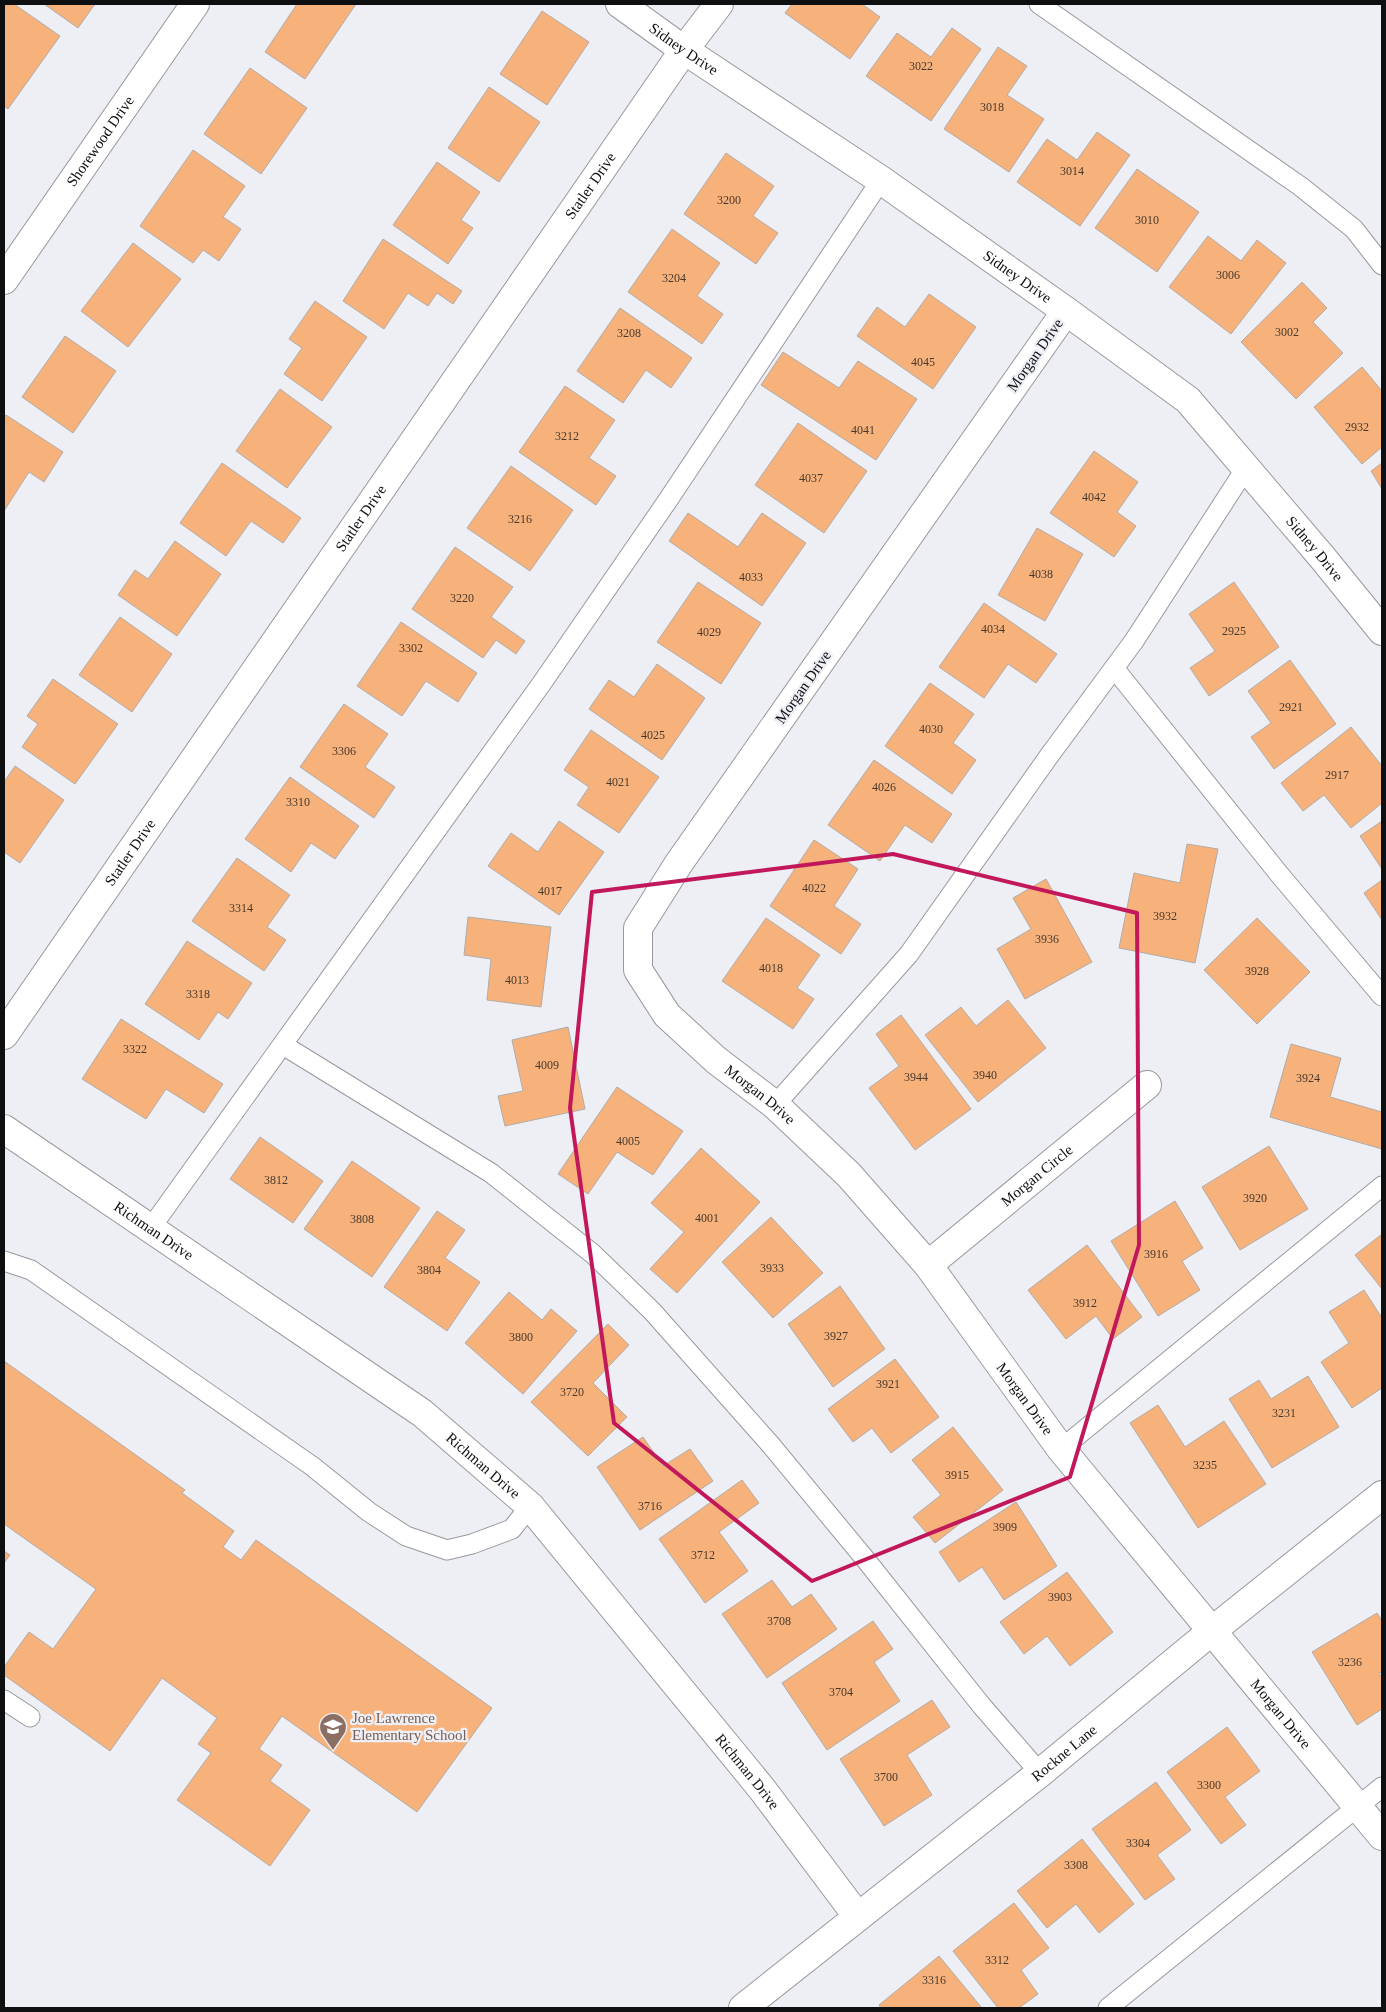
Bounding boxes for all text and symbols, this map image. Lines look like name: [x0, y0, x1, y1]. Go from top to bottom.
street label: Sidney Drive: [646, 20, 721, 78]
house number: 3022: [909, 59, 933, 73]
street label: Shorewood Drive: [63, 93, 137, 189]
house number: 3018: [980, 100, 1004, 114]
street label: Statler Drive: [562, 149, 619, 222]
house number: 3014: [1060, 164, 1084, 178]
house number: 3200: [717, 193, 741, 207]
house number: 3010: [1135, 213, 1159, 227]
street label: Sidney Drive: [980, 247, 1055, 306]
house number: 3006: [1216, 268, 1240, 282]
house number: 3204: [662, 271, 686, 285]
street label: Morgan Drive: [1004, 315, 1066, 394]
house number: 3002: [1275, 325, 1299, 339]
house number: 3208: [617, 326, 641, 340]
house number: 4045: [911, 355, 935, 369]
house number: 2932: [1345, 420, 1369, 434]
house number: 4041: [851, 423, 875, 437]
house number: 3212: [555, 429, 579, 443]
house number: 4037: [799, 471, 823, 485]
street label: Statler Drive: [332, 482, 389, 554]
house number: 4042: [1082, 490, 1106, 504]
house number: 3216: [508, 512, 532, 526]
street label: Sidney Drive: [1283, 513, 1347, 585]
house number: 4038: [1029, 567, 1053, 581]
house number: 4033: [739, 570, 763, 584]
house number: 3220: [450, 591, 474, 605]
house number: 4034: [981, 622, 1005, 636]
house number: 2925: [1222, 624, 1246, 638]
house number: 4029: [697, 625, 721, 639]
house number: 3302: [399, 641, 423, 655]
street label: Morgan Drive: [772, 647, 834, 726]
house number: 2921: [1279, 700, 1303, 714]
house number: 4030: [919, 722, 943, 736]
house number: 4025: [641, 728, 665, 742]
house number: 3306: [332, 744, 356, 758]
house number: 2917: [1325, 768, 1349, 782]
house number: 4021: [606, 775, 630, 789]
house number: 4026: [872, 780, 896, 794]
house number: 3310: [286, 795, 310, 809]
street label: Statler Drive: [102, 816, 159, 889]
house number: 4022: [802, 881, 826, 895]
house number: 4017: [538, 884, 562, 898]
house number: 3314: [229, 901, 253, 915]
house number: 3932: [1153, 909, 1177, 923]
house number: 3936: [1035, 932, 1059, 946]
house number: 4018: [759, 961, 783, 975]
house number: 3928: [1245, 964, 1269, 978]
house number: 4013: [505, 973, 529, 987]
house number: 3318: [186, 987, 210, 1001]
house number: 3322: [123, 1042, 147, 1056]
house number: 4009: [535, 1058, 559, 1072]
street label: Morgan Drive: [722, 1062, 798, 1128]
house number: 3940: [973, 1068, 997, 1082]
house number: 3944: [904, 1070, 928, 1084]
house number: 3924: [1296, 1071, 1320, 1085]
house number: 4005: [616, 1134, 640, 1148]
street label: Morgan Circle: [998, 1141, 1076, 1209]
house number: 3812: [264, 1173, 288, 1187]
house number: 3920: [1243, 1191, 1267, 1205]
street label: Richman Drive: [111, 1198, 197, 1263]
house number: 4001: [695, 1211, 719, 1225]
house number: 3808: [350, 1212, 374, 1226]
house number: 3916: [1144, 1247, 1168, 1261]
house number: 3933: [760, 1261, 784, 1275]
house number: 3804: [417, 1263, 441, 1277]
house number: 3912: [1073, 1296, 1097, 1310]
house number: 3927: [824, 1329, 848, 1343]
house number: 3800: [509, 1330, 533, 1344]
street label: Morgan Drive: [993, 1360, 1056, 1438]
house number: 3921: [876, 1377, 900, 1391]
house number: 3720: [560, 1385, 584, 1399]
house number: 3231: [1272, 1406, 1296, 1420]
street label: Richman Drive: [443, 1430, 523, 1502]
house number: 3235: [1193, 1458, 1217, 1472]
house number: 3915: [945, 1468, 969, 1482]
house number: 3716: [638, 1499, 662, 1513]
house number: 3909: [993, 1520, 1017, 1534]
house number: 3712: [691, 1548, 715, 1562]
house number: 3903: [1048, 1590, 1072, 1604]
house number: 3708: [767, 1614, 791, 1628]
house number: 3236: [1338, 1655, 1362, 1669]
street label: Morgan Drive: [1247, 1676, 1314, 1752]
house number: 3704: [829, 1685, 853, 1699]
place label: Joe Lawrence Elementary School: [352, 1710, 467, 1743]
school or university icon: Joe Lawrence Elementary School: [318, 1712, 348, 1751]
street label: Rockne Lane: [1028, 1721, 1100, 1785]
street label: Richman Drive: [712, 1731, 783, 1813]
house number: 3700: [874, 1770, 898, 1784]
house number: 3300: [1197, 1778, 1221, 1792]
house number: 3304: [1126, 1836, 1150, 1850]
house number: 3308: [1064, 1858, 1088, 1872]
house number: 3312: [985, 1953, 1009, 1967]
house number: 3316: [922, 1973, 946, 1987]

